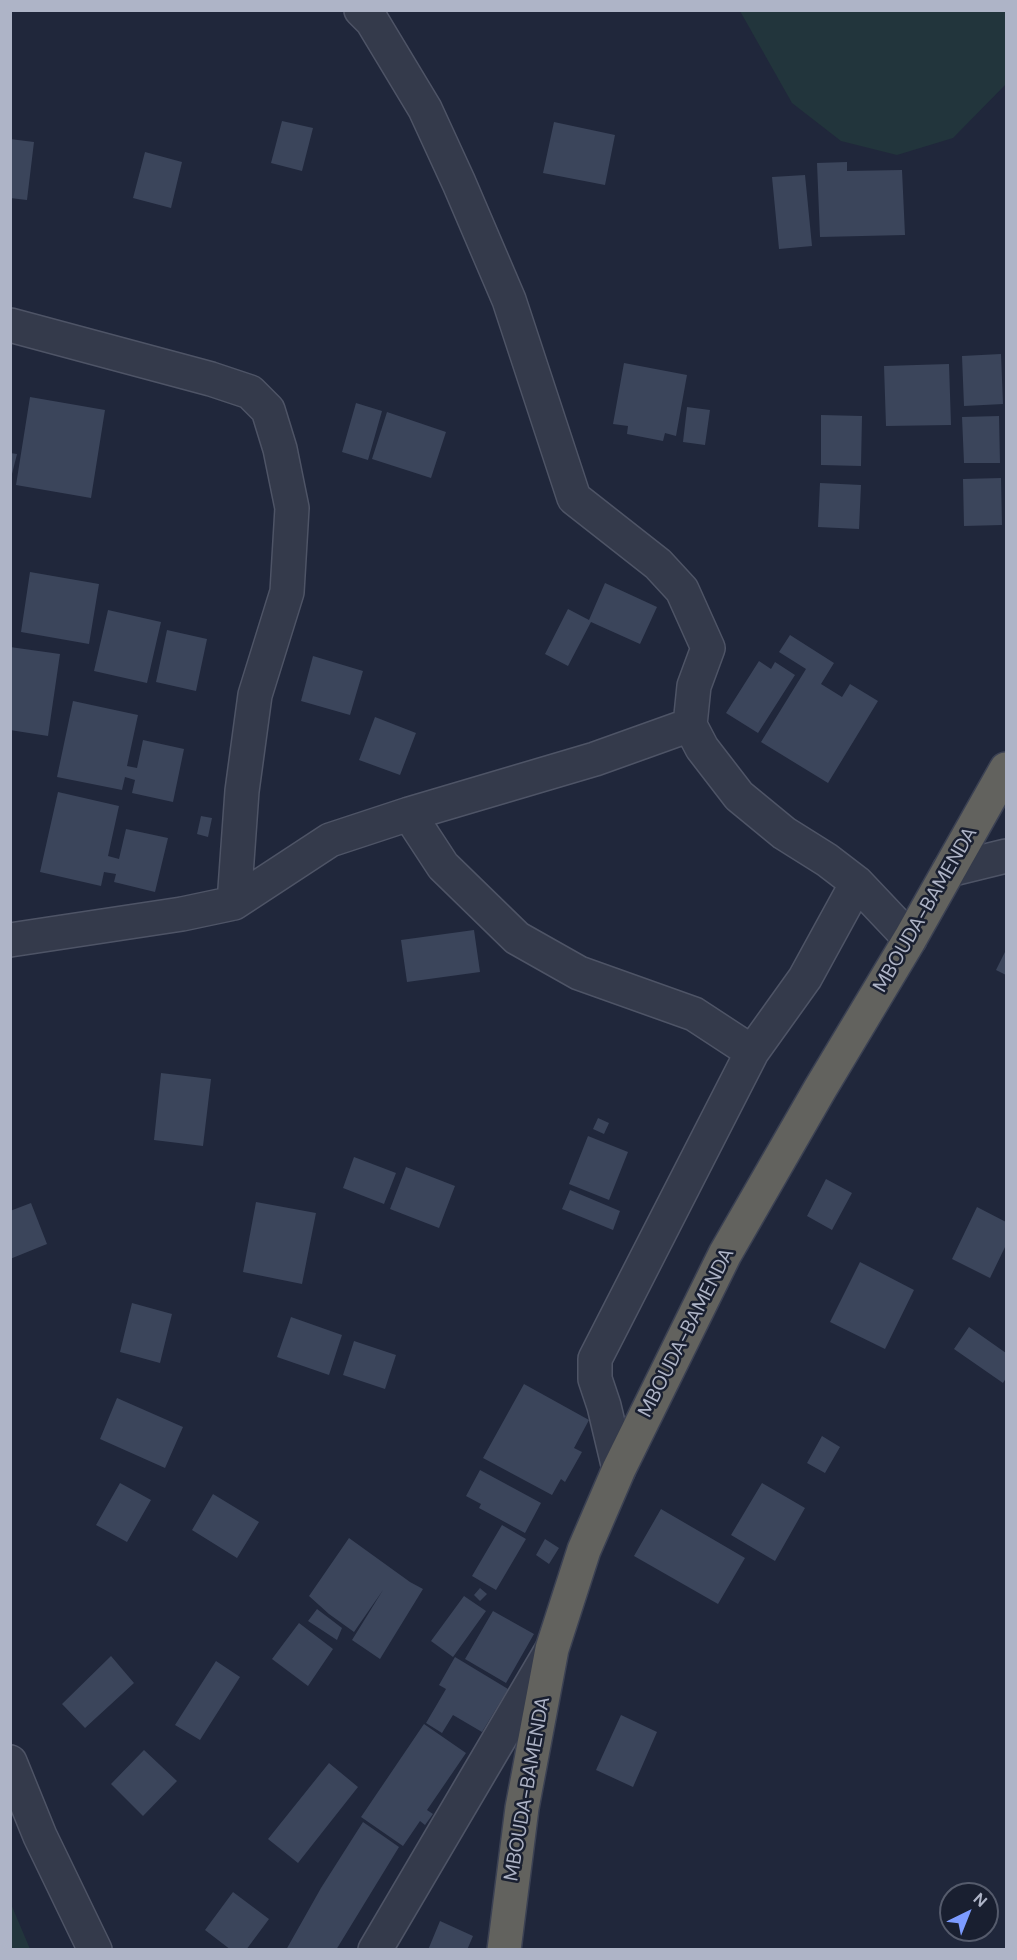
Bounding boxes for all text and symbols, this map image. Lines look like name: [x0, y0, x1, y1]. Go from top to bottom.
street label: MBOUDA-BAMENDA: [869, 823, 983, 997]
street label: MBOUDA-BAMENDA: [634, 1244, 740, 1422]
street label: MBOUDA-BAMENDA: [500, 1695, 556, 1883]
north arrow: [939, 1882, 999, 1942]
text: N: [969, 1888, 992, 1912]

